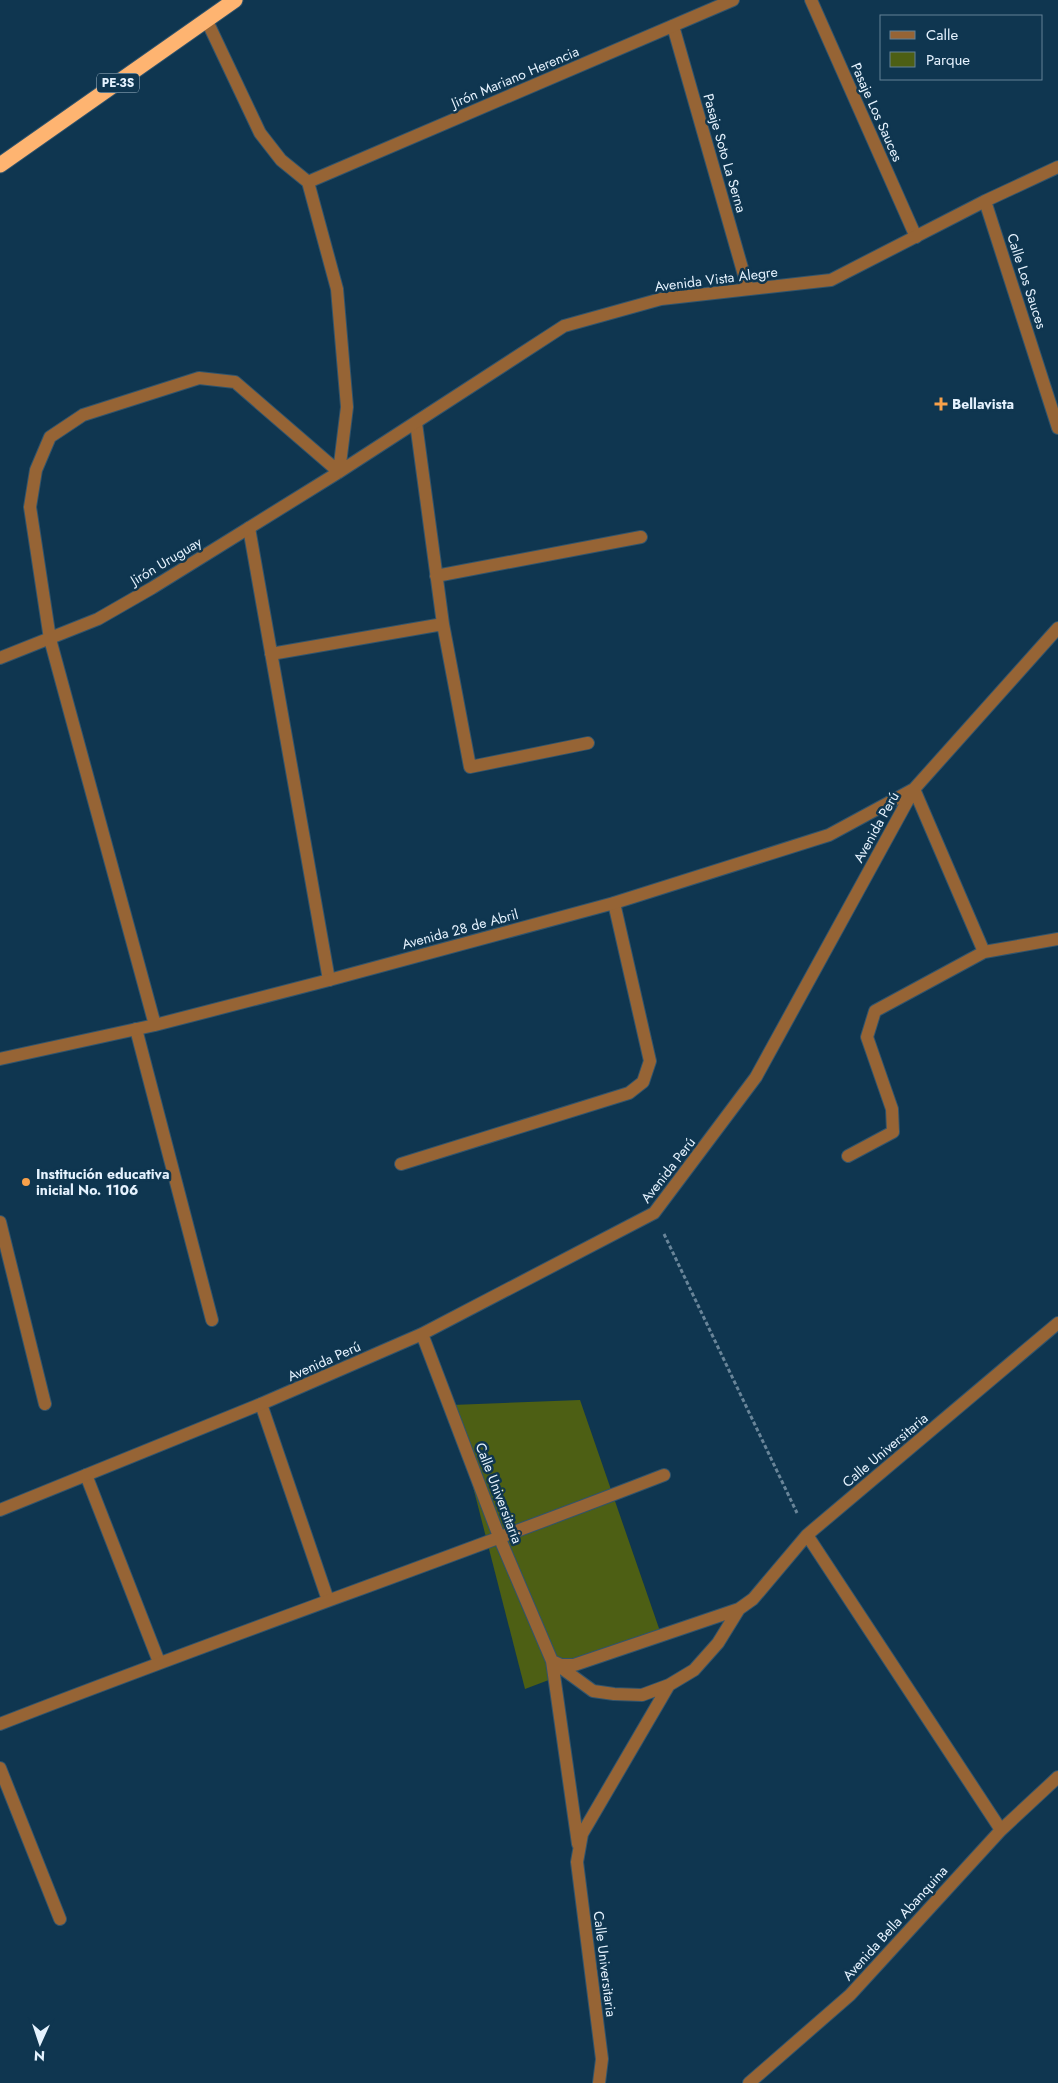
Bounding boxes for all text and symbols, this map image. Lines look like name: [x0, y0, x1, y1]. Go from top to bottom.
legend: [880, 15, 1043, 80]
text: Calle: [926, 24, 958, 46]
street label: Jirón Mariano Herencia: [446, 41, 582, 114]
text: Parque: [926, 49, 970, 71]
street label: Pasaje Los Sauces: [846, 59, 908, 165]
road number: PE-3S: [97, 74, 139, 92]
street label: Pasaje Soto La Serna: [698, 91, 752, 215]
street label: Calle Los Sauces: [1002, 231, 1052, 332]
street label: Avenida Vista Alegre: [653, 262, 779, 296]
place label: Bellavista: [952, 394, 1014, 414]
marker: Bellavista: [934, 397, 948, 411]
street label: Jirón Uruguay: [125, 531, 206, 591]
street label: Avenida Perú: [848, 788, 904, 866]
street label: Avenida 28 de Abril: [400, 904, 520, 954]
street label: Avenida Perú: [636, 1133, 700, 1207]
place label: Institución educativa inicial No. 1106: [36, 1164, 169, 1200]
marker: Institución educativa inicial No. 1106: [20, 1176, 32, 1188]
street label: Avenida Perú: [284, 1336, 364, 1386]
street label: Calle Universitaria: [838, 1408, 932, 1492]
street label: Calle Universitaria: [471, 1440, 527, 1546]
street label: Avenida Bella Abanquina: [838, 1861, 952, 1985]
street label: Calle Universitaria: [589, 1910, 621, 2018]
north arrow: [15, 2018, 65, 2068]
text: N: [33, 2046, 45, 2066]

